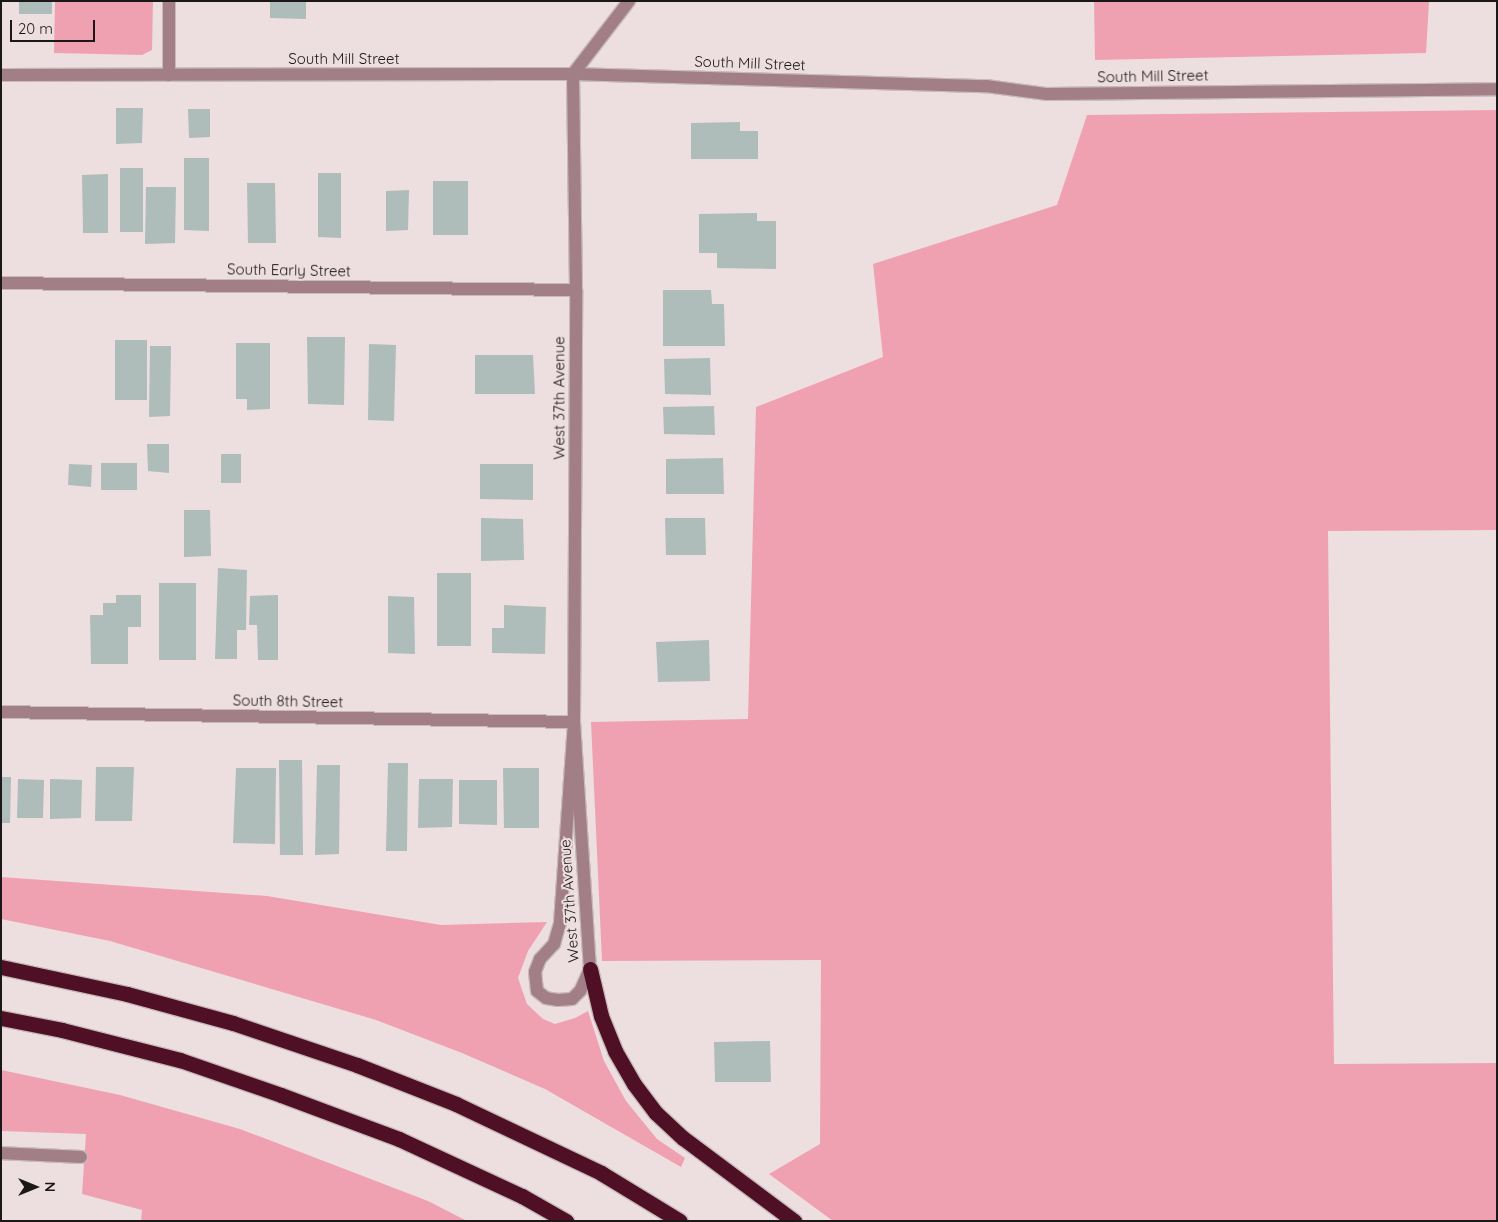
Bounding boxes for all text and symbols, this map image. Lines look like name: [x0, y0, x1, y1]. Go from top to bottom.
scale bar: [12, 10, 98, 42]
text: 20 m: [18, 19, 53, 38]
street label: South Mill Street: [288, 50, 400, 68]
street label: South Mill Street: [694, 52, 806, 74]
street label: South Mill Street: [1097, 66, 1209, 86]
street label: South Early Street: [227, 260, 351, 280]
street label: West 37th Avenue: [550, 336, 568, 460]
street label: South 8th Street: [233, 691, 343, 711]
street label: West 37th Avenue: [556, 839, 582, 963]
north arrow: [10, 1162, 60, 1212]
text: N: [41, 1182, 59, 1192]

